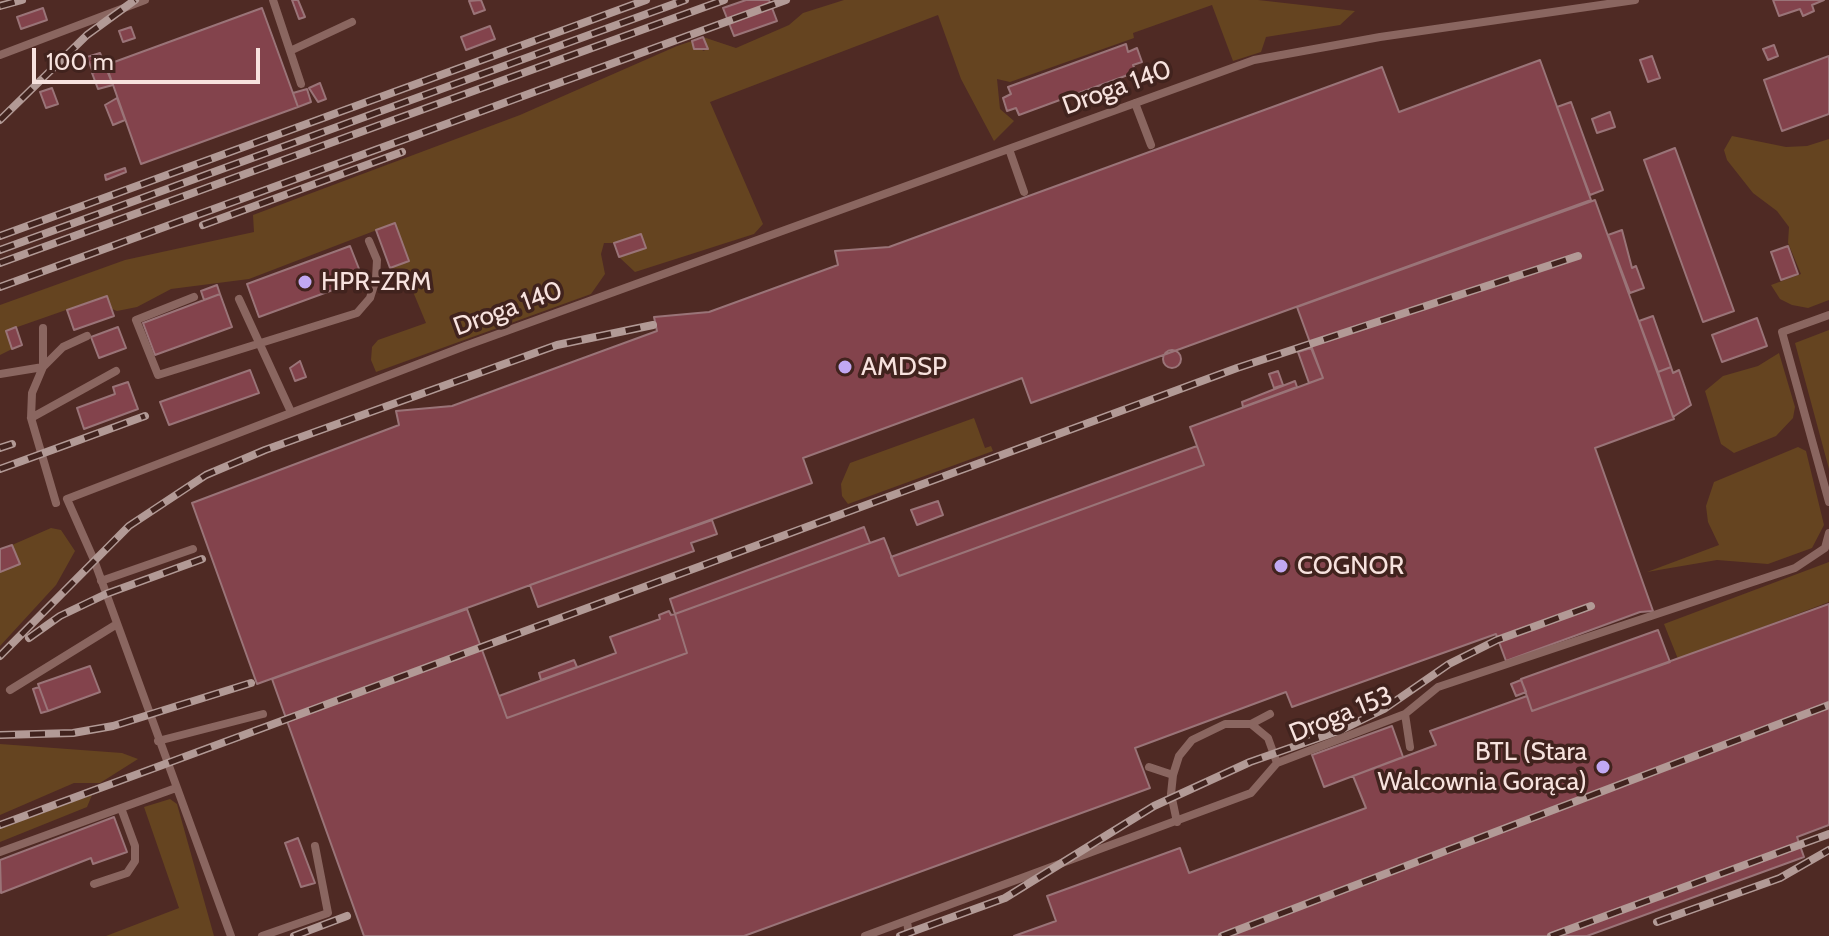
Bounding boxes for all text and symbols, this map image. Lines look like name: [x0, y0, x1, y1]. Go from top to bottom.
scale bar: [36, 32, 264, 82]
text: 100 m: [46, 47, 114, 76]
street label: Droga 140: [1058, 54, 1176, 122]
place label: HPR-ZRM: [321, 266, 431, 298]
marker: HPR-ZRM: [296, 273, 314, 291]
street label: Droga 140: [449, 275, 567, 343]
place label: AMDSP: [861, 351, 947, 383]
marker: AMDSP: [836, 358, 854, 376]
place label: COGNOR: [1297, 550, 1404, 582]
marker: COGNOR: [1272, 557, 1290, 575]
street label: Droga 153: [1285, 680, 1397, 750]
place label: BTL (Stara Walcownia Gorąca): [1377, 736, 1587, 798]
marker: BTL (Stara Walcownia Gorąca): [1594, 758, 1612, 776]

